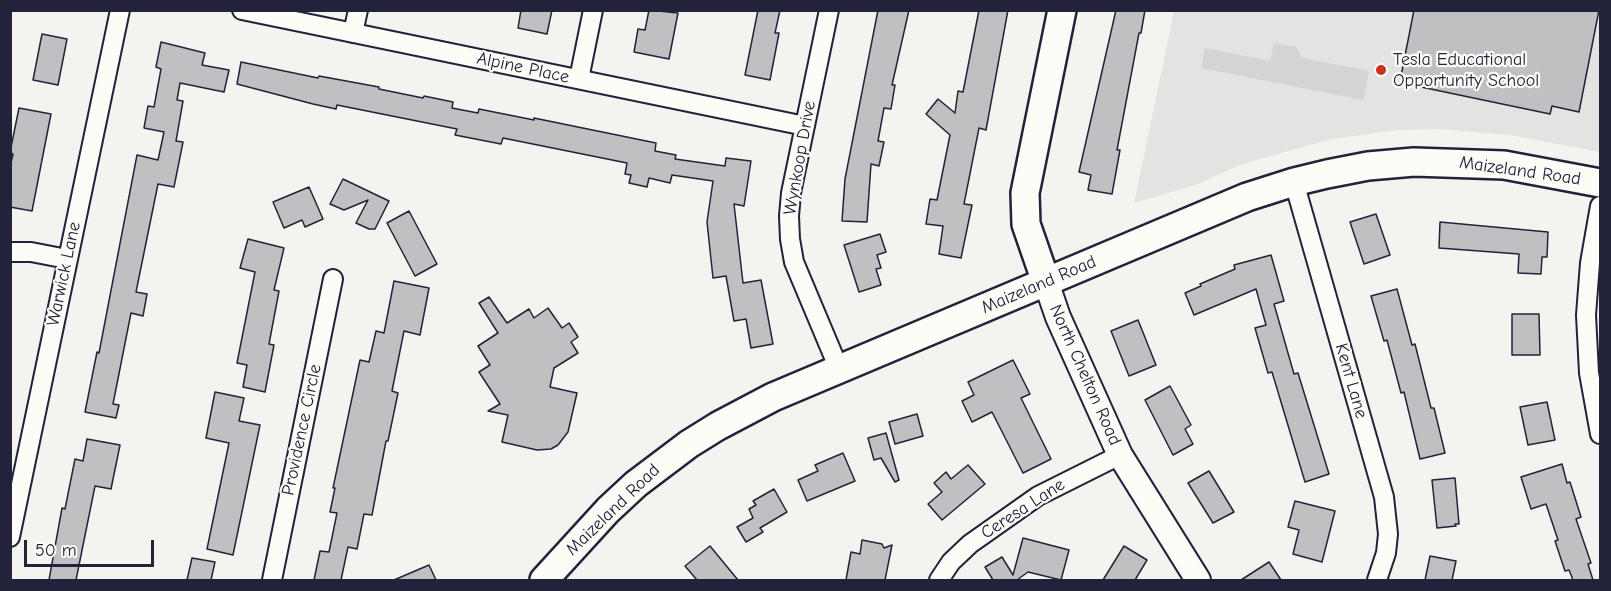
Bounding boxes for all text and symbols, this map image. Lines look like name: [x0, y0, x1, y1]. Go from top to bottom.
street label: Alpine Place: [475, 48, 571, 88]
place label: Tesla Educational Opportunity School: [1393, 49, 1539, 92]
marker: Tesla Educational Opportunity School: [1374, 63, 1388, 77]
street label: Wynkoop Drive: [779, 99, 821, 217]
street label: Maizeland Road: [1458, 152, 1582, 190]
street label: Warwick Lane: [42, 220, 86, 328]
street label: Maizeland Road: [978, 251, 1100, 319]
street label: North Chelton Road: [1044, 301, 1126, 449]
street label: Kent Lane: [1330, 341, 1372, 421]
street label: Providence Circle: [278, 362, 326, 498]
street label: Maizeland Road: [561, 460, 665, 560]
street label: Ceresa Lane: [977, 474, 1069, 544]
scale bar: [27, 528, 158, 566]
text: 50 m: [35, 540, 77, 561]

